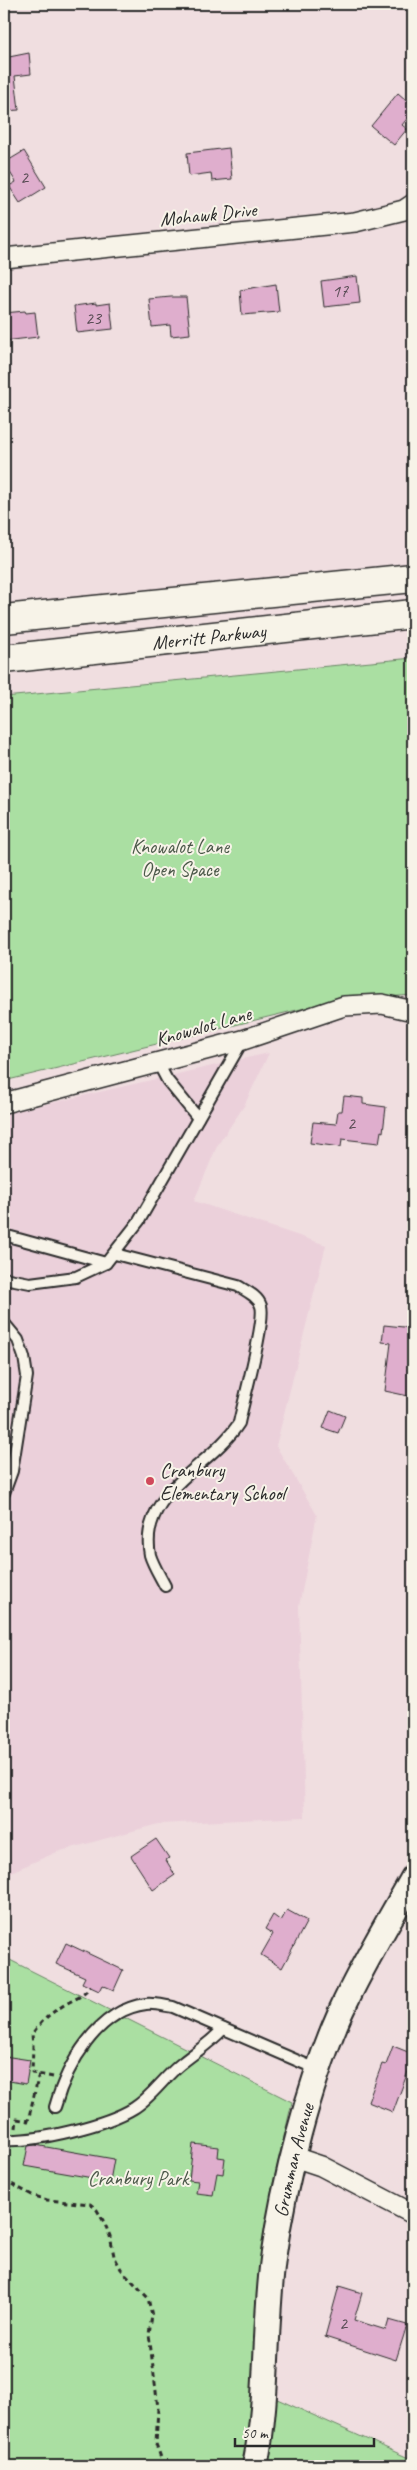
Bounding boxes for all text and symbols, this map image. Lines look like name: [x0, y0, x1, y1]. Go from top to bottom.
house number: 2: [20, 166, 30, 188]
street label: Mohawk Drive: [158, 197, 259, 232]
house number: 17: [332, 280, 349, 302]
house number: 23: [85, 307, 103, 329]
street label: Merritt Parkway: [151, 618, 268, 656]
park label: Knowalot Lane Open Space: [131, 834, 231, 882]
street label: Knowalot Lane: [152, 1001, 255, 1052]
house number: 2: [347, 1112, 357, 1134]
place label: Cranbury Elementary School: [160, 1458, 288, 1506]
marker: Cranbury Elementary School: [144, 1475, 156, 1487]
street label: Grumman Avenue: [268, 2099, 320, 2219]
park label: Cranbury Park: [88, 2166, 190, 2191]
house number: 2: [339, 2312, 349, 2334]
scale bar: [235, 2415, 373, 2447]
text: 50 m: [242, 2424, 269, 2443]

